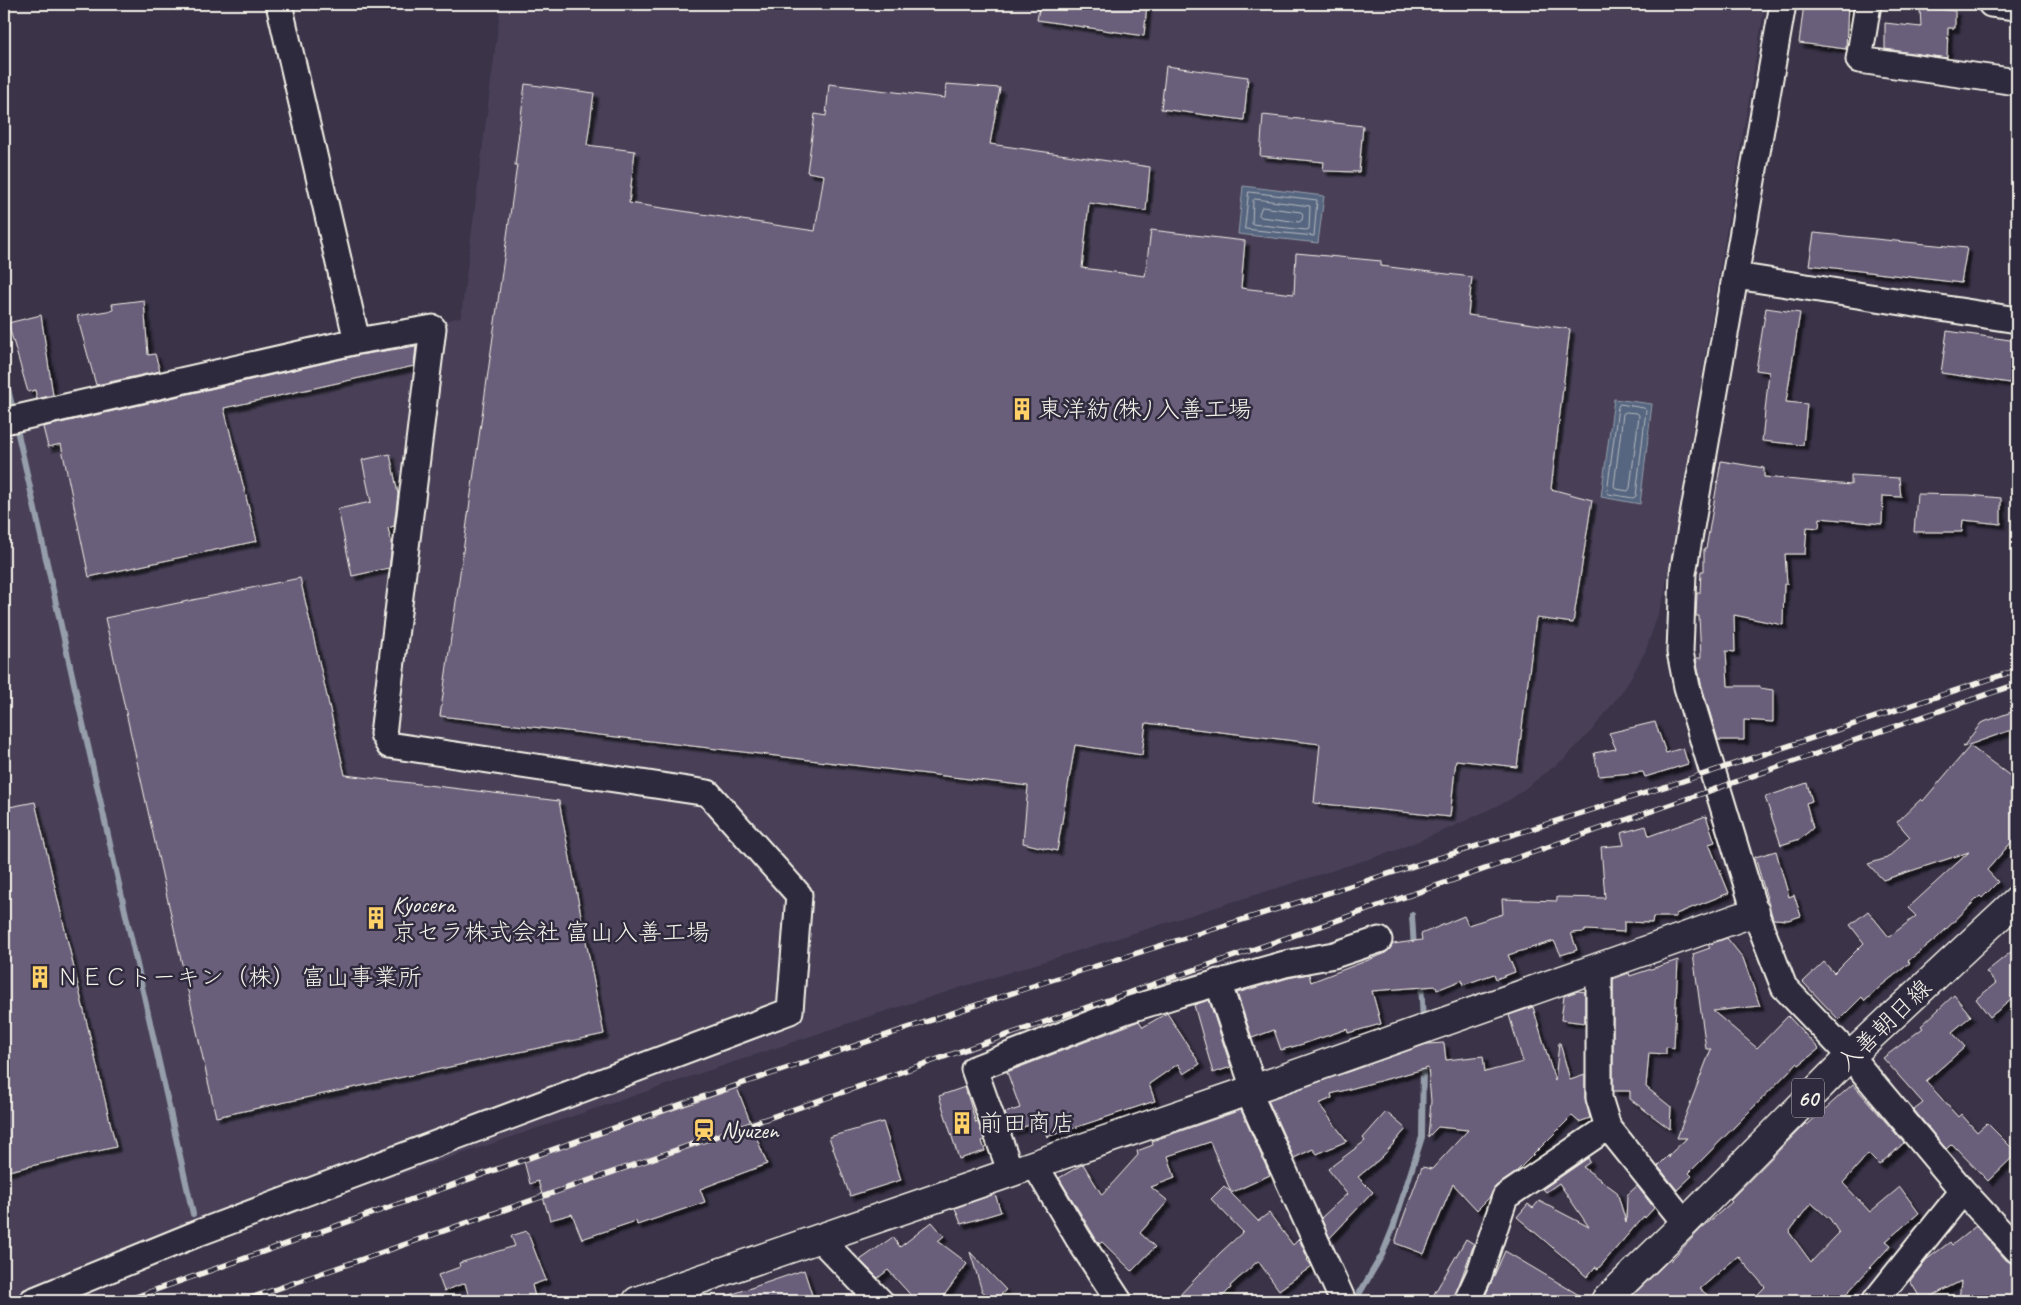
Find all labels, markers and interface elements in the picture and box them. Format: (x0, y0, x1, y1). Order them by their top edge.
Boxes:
place label: 東洋紡(株) 入善工場 (1038, 394, 1252, 424)
building icon: 東洋紡(株) 入善工場 (1009, 396, 1035, 422)
place label: Kyocera 京セラ株式会社 富山入善工場 (392, 889, 710, 947)
building icon: Kyocera 京セラ株式会社 富山入善工場 (363, 905, 389, 931)
place label: ＮＥＣトーキン（株） 富山事業所 (56, 962, 422, 992)
building icon: ＮＥＣトーキン（株） 富山事業所 (27, 964, 53, 990)
street label: 入善朝日線 (1830, 973, 1938, 1077)
road number: 60 (1792, 1078, 1824, 1118)
place label: 前田商店 (979, 1108, 1075, 1138)
building icon: 前田商店 (949, 1110, 975, 1136)
place label: Nyuzen (721, 1115, 780, 1145)
station icon: Nyuzen (691, 1117, 717, 1143)

